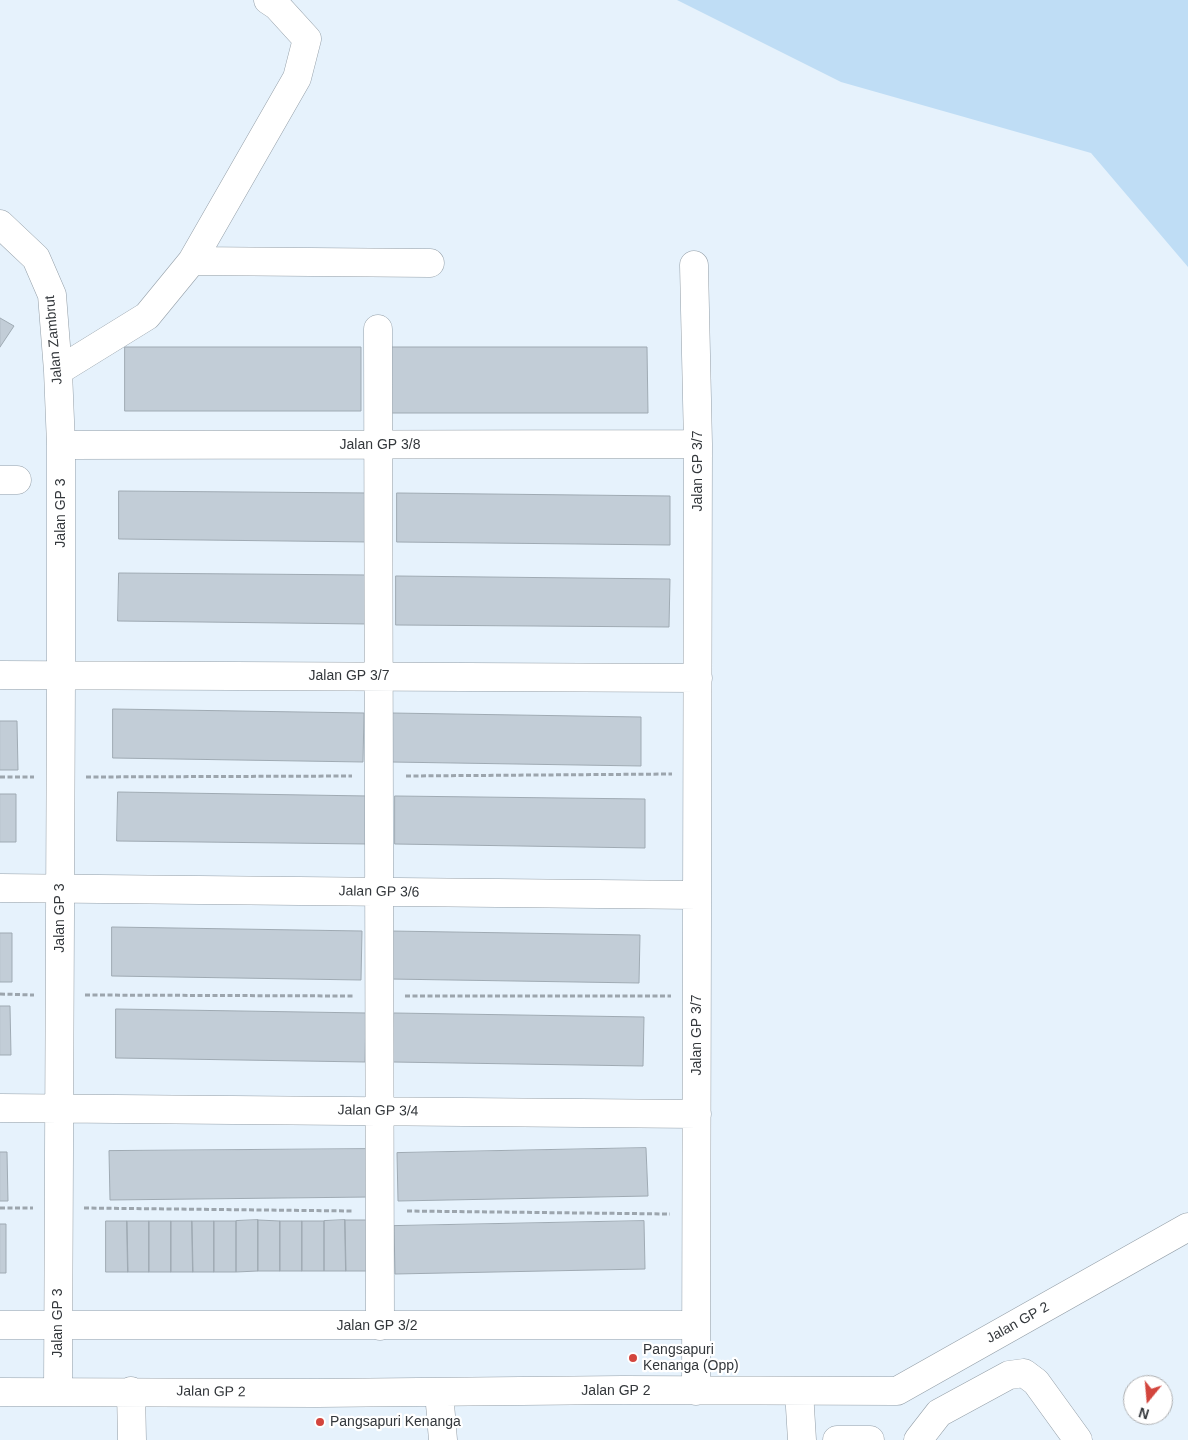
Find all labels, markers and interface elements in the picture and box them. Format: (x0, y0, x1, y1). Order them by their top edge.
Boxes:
street label: Jalan Zambrut (42, 295, 66, 385)
street label: Jalan GP 3/7 (690, 431, 706, 511)
street label: Jalan GP 3/8 (340, 437, 420, 453)
street label: Jalan GP 3 (53, 478, 69, 548)
street label: Jalan GP 3/7 (309, 668, 389, 684)
street label: Jalan GP 3 (52, 883, 68, 953)
street label: Jalan GP 3/6 (338, 883, 420, 901)
street label: Jalan GP 3/7 (689, 995, 705, 1075)
street label: Jalan GP 3/4 (337, 1102, 419, 1120)
street label: Jalan GP 3 (50, 1288, 66, 1358)
street label: Jalan GP 2 (984, 1299, 1052, 1347)
street label: Jalan GP 3/2 (337, 1318, 417, 1334)
place label: Pangsapuri Kenanga (Opp) (643, 1342, 739, 1374)
marker: Pangsapuri Kenanga (Opp) (627, 1352, 639, 1364)
north arrow (1123, 1375, 1173, 1425)
street label: Jalan GP 2 (176, 1383, 246, 1401)
street label: Jalan GP 2 (581, 1383, 651, 1399)
text: N (1137, 1404, 1151, 1423)
place label: Pangsapuri Kenanga (330, 1414, 461, 1430)
marker: Pangsapuri Kenanga (314, 1416, 326, 1428)

